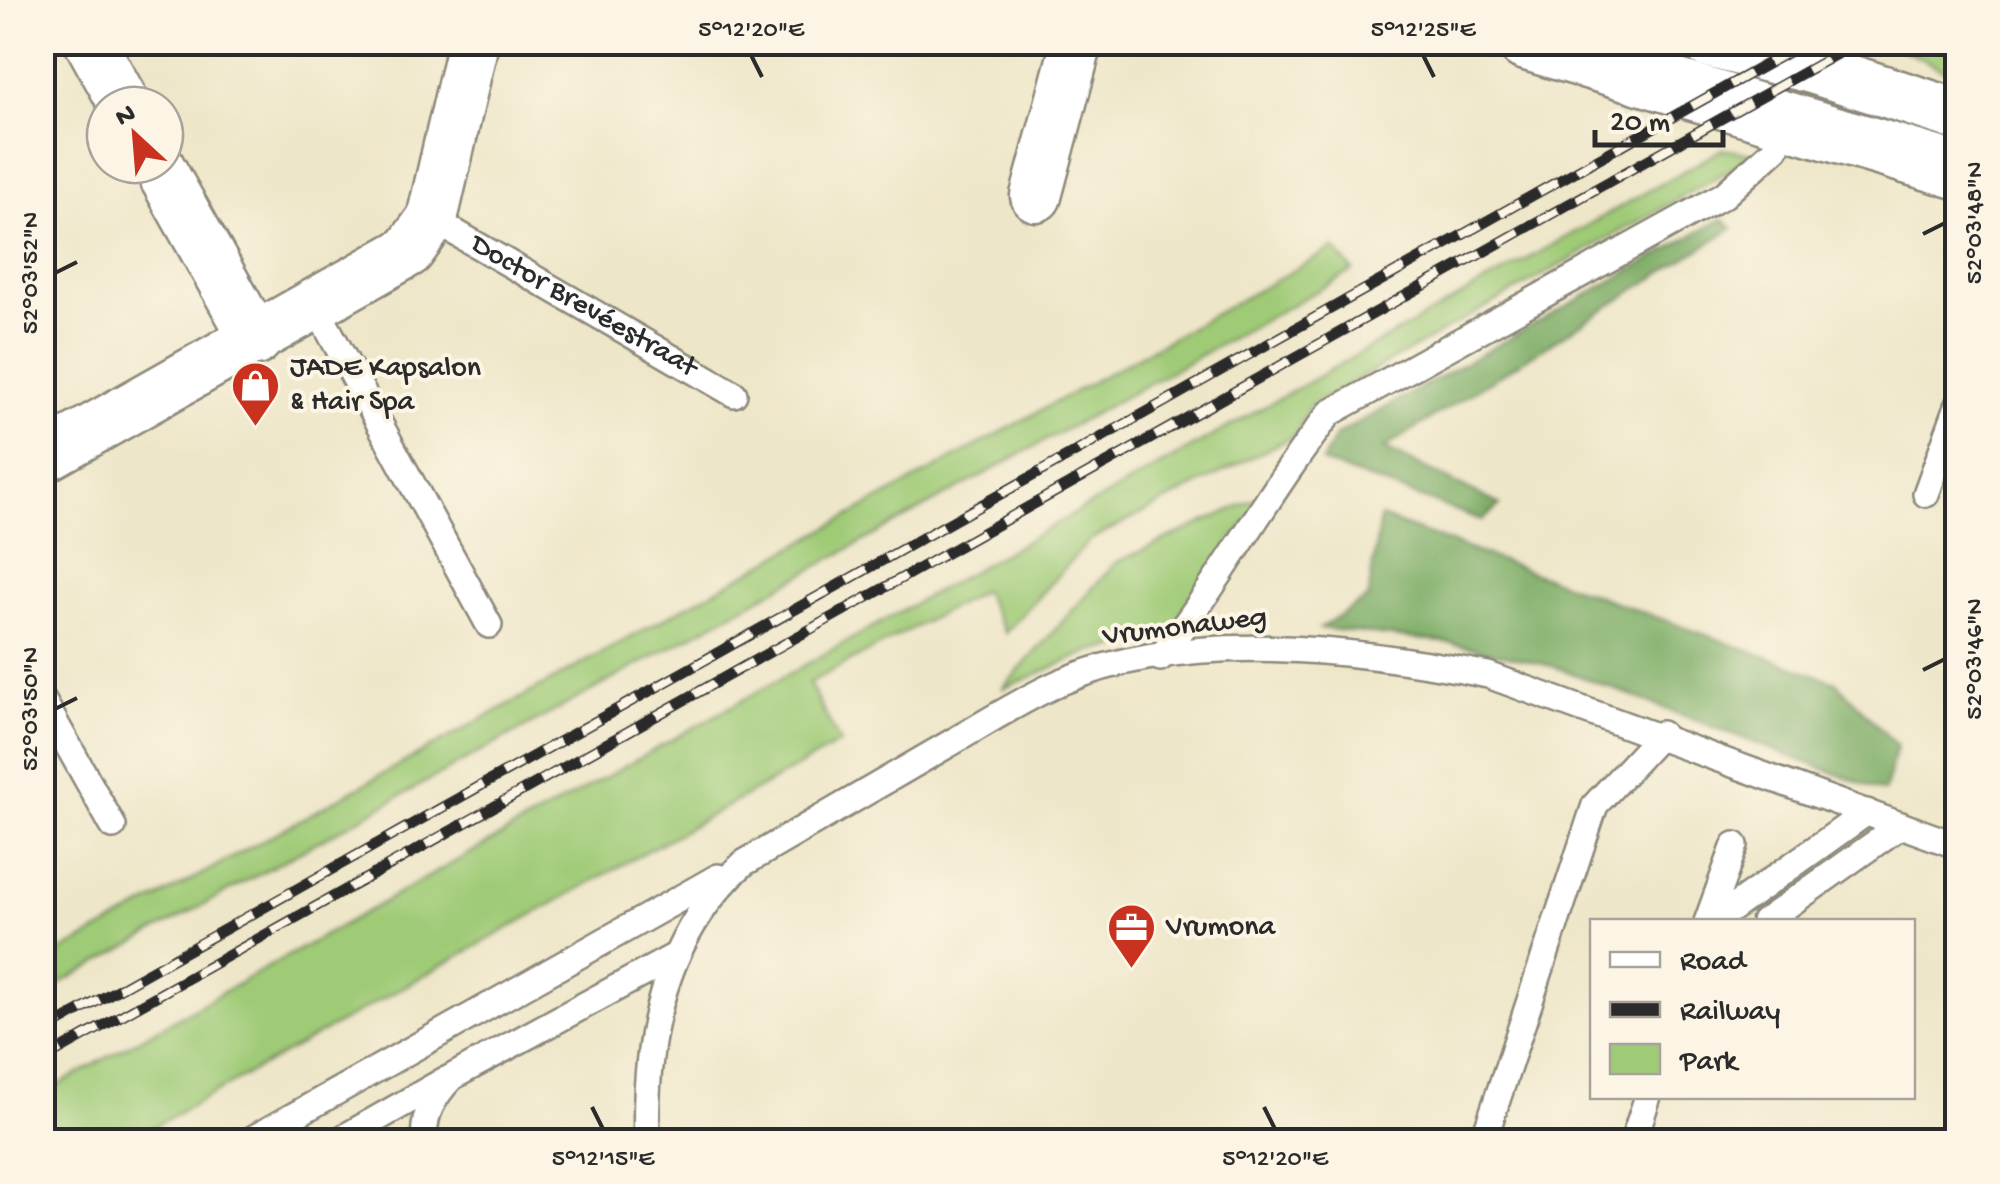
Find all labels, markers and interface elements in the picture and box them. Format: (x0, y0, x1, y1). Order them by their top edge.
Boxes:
text: 5°12'20"E (698, 17, 805, 46)
text: 5°12'25"E (1371, 17, 1477, 46)
north arrow (85, 85, 185, 185)
scale bar (1595, 85, 1722, 147)
text: N (111, 98, 141, 135)
text: 20 m (1610, 107, 1670, 142)
text: 52°03'48"N (1962, 162, 1991, 284)
text: 52°03'52"N (18, 212, 47, 334)
street label: Doctor Brevéestraat (462, 226, 705, 387)
place label: JADE Kapsalon & Hair Spa (290, 352, 481, 421)
shop icon: JADE Kapsalon & Hair Spa (229, 360, 281, 428)
text: 52°03'46"N (1962, 598, 1991, 720)
street label: Vrumonaweg (1100, 601, 1269, 656)
text: 52°03'50"N (18, 647, 47, 771)
office icon: Vrumona (1105, 902, 1157, 970)
place label: Vrumona (1165, 911, 1277, 946)
legend (1590, 919, 1915, 1099)
text: Road (1680, 946, 1748, 981)
text: Railway (1680, 996, 1780, 1031)
text: Park (1679, 1046, 1740, 1081)
text: 5°12'15"E (552, 1146, 656, 1175)
text: 5°12'20"E (1222, 1146, 1329, 1175)

